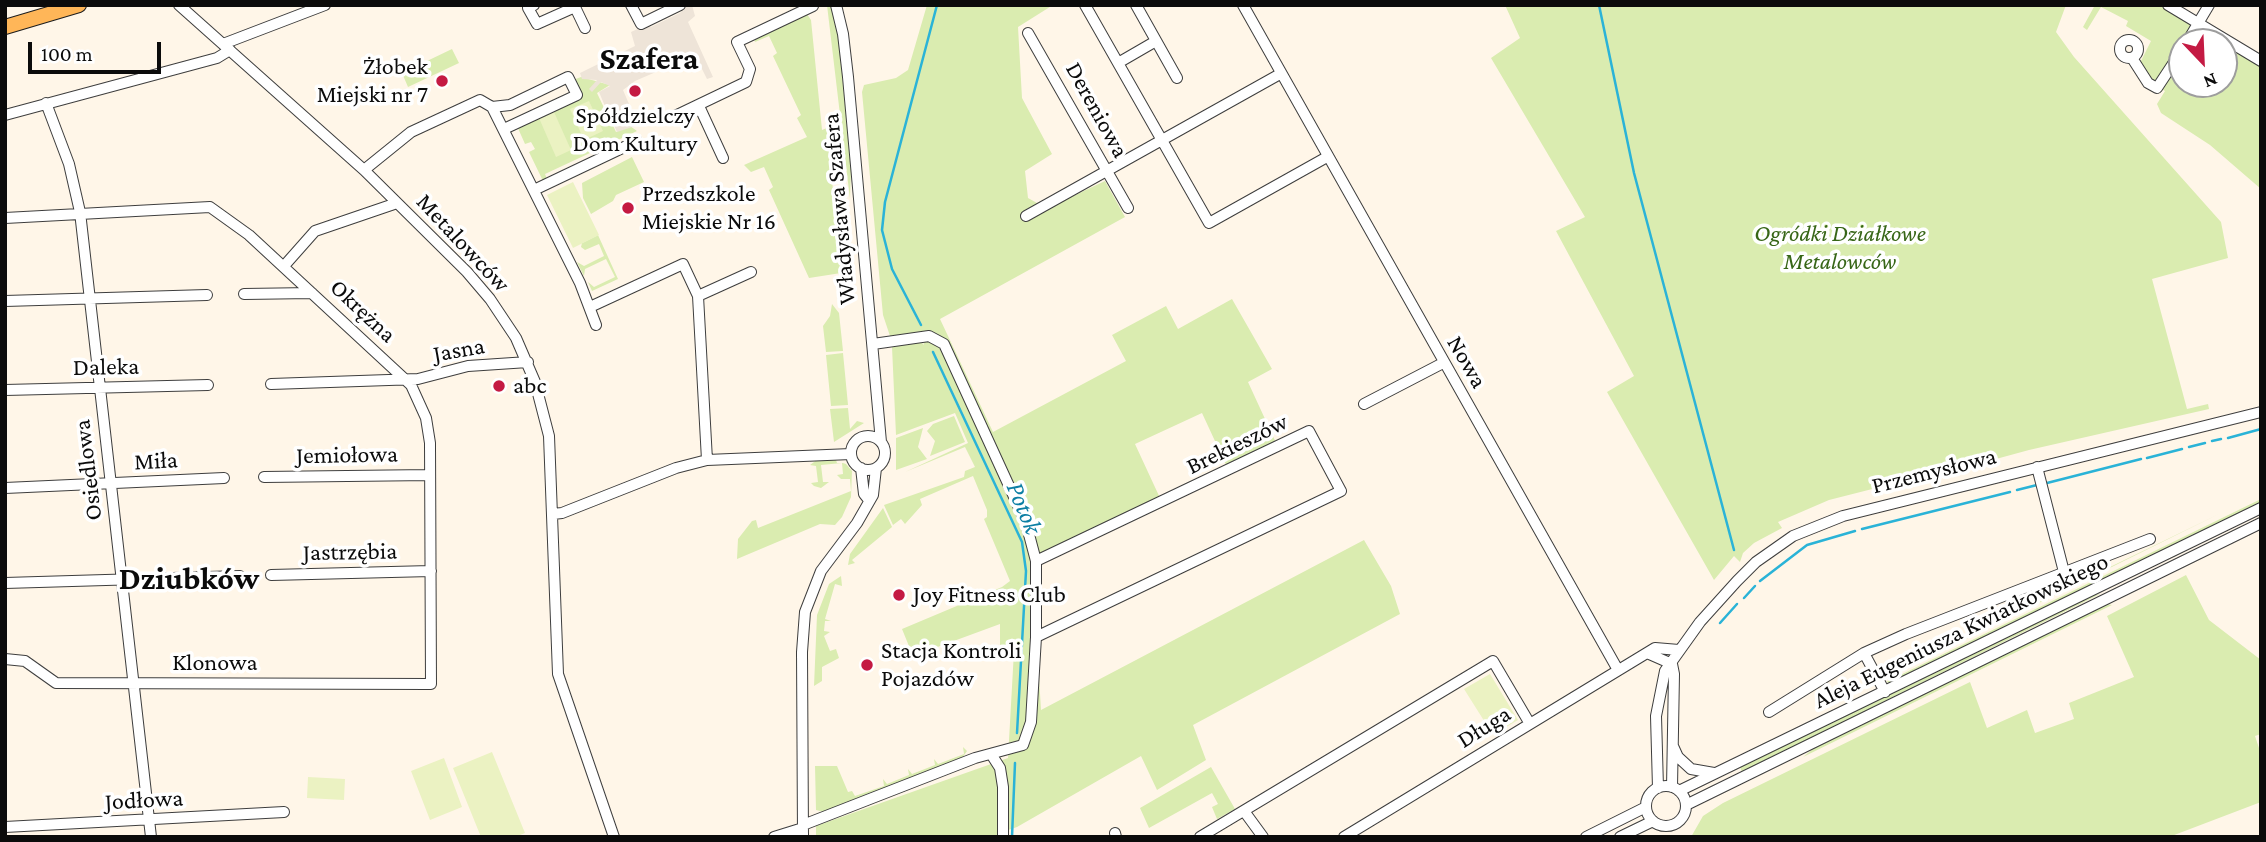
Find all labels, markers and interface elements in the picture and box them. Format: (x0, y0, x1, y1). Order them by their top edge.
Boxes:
scale bar (32, 28, 164, 72)
north arrow (2168, 28, 2238, 98)
district label: Szafera (599, 40, 699, 78)
text: 100 m (41, 42, 93, 66)
place label: Żłobek Miejski nr 7 (317, 53, 428, 109)
street label: Dereniowa (1059, 57, 1135, 163)
text: N (2201, 69, 2221, 93)
marker: Żłobek Miejski nr 7 (434, 73, 450, 89)
marker: Spółdzielczy Dom Kultury (627, 83, 643, 99)
place label: Spółdzielczy Dom Kultury (573, 102, 697, 158)
street label: Władysława Szafera (816, 112, 862, 306)
place label: Przedszkole Miejskie Nr 16 (642, 180, 776, 236)
street label: Metalowców (410, 188, 516, 298)
marker: Przedszkole Miejskie Nr 16 (620, 200, 636, 216)
park label: Ogródki Działkowe Metalowców (1754, 220, 1926, 276)
street label: Okrężna (324, 273, 402, 349)
street label: Jasna (431, 331, 487, 369)
street label: Nowa (1441, 331, 1493, 393)
street label: Daleka (73, 352, 139, 382)
place label: abc (513, 372, 546, 400)
marker: abc (491, 378, 507, 394)
street label: Brekieszów (1182, 407, 1292, 481)
street label: Osiedlowa (68, 418, 108, 522)
street label: Jemiołowa (296, 440, 398, 470)
street label: Przemysłowa (1869, 442, 1999, 500)
street label: Miła (133, 445, 179, 477)
water label: Potok (999, 477, 1049, 539)
street label: Jastrzębia (303, 537, 397, 567)
street label: Aleja Eugeniusza Kwiatkowskiego (1809, 547, 2113, 715)
district label: Dziubków (119, 560, 259, 598)
place label: Joy Fitness Club (913, 581, 1066, 609)
marker: Joy Fitness Club (891, 587, 907, 603)
place label: Stacja Kontroli Pojazdów (881, 637, 1021, 693)
street label: Klonowa (172, 649, 258, 677)
marker: Stacja Kontroli Pojazdów (859, 657, 875, 673)
street label: Długa (1452, 700, 1516, 754)
street label: Jodłowa (104, 784, 184, 816)

